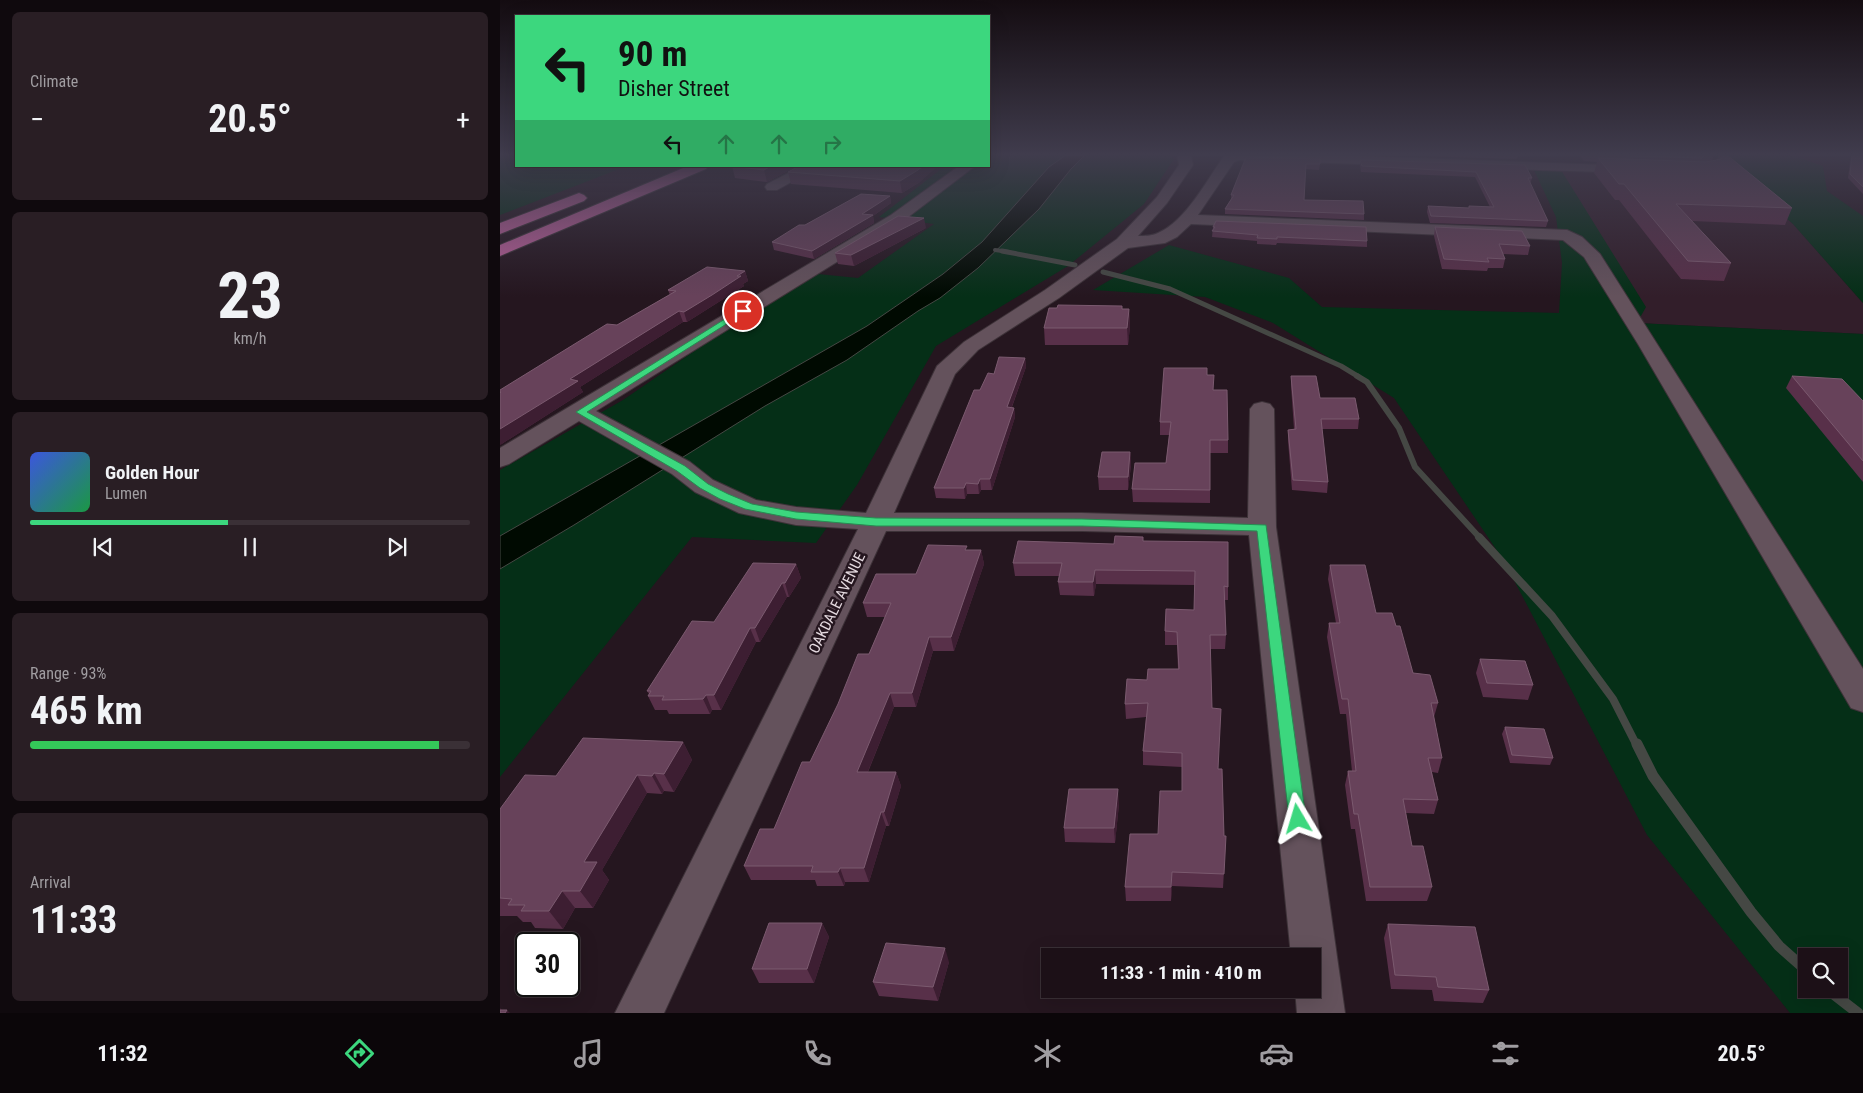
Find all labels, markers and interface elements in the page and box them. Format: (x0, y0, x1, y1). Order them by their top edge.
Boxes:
text: 90 m (618, 34, 687, 75)
icon: left (535, 35, 600, 100)
text: Climate (30, 72, 78, 91)
text: Disher Street (618, 76, 730, 101)
text: 20.5° (208, 97, 292, 141)
text: − (30, 103, 44, 136)
text: + (456, 103, 470, 136)
icon: left (659, 130, 687, 158)
icon: ahead (712, 130, 740, 158)
icon: ahead (765, 130, 793, 158)
icon: right (818, 130, 846, 158)
text: 23 (217, 258, 283, 334)
pin (722, 290, 764, 332)
icon: arrive (729, 297, 757, 325)
text: km/h (234, 329, 266, 348)
text: Golden Hour (105, 461, 199, 484)
text: Lumen (105, 484, 147, 503)
icon: previous (89, 533, 117, 561)
icon: pause (236, 533, 264, 561)
icon: next (383, 533, 411, 561)
street label: OAKDALE AVENUE (805, 550, 869, 656)
text: Range · 93% (30, 664, 106, 683)
text: 465 km (30, 689, 143, 733)
position arrow (1271, 792, 1323, 844)
text: Arrival (30, 873, 71, 892)
text: 11:33 (30, 898, 117, 942)
speed limit sign: 30 (515, 932, 580, 997)
map controls (1798, 948, 1848, 998)
button: search (1798, 948, 1848, 998)
text: 11:33 · 1 min · 410 m (1100, 961, 1262, 984)
icon: directions (342, 1036, 377, 1071)
icon: music (571, 1036, 606, 1071)
icon: phone (800, 1036, 835, 1071)
icon: climate (1030, 1036, 1065, 1071)
icon: car (1259, 1036, 1294, 1071)
icon: filters (1488, 1036, 1523, 1071)
text: 11:32 (97, 1041, 148, 1066)
text: 20.5° (1717, 1041, 1766, 1066)

